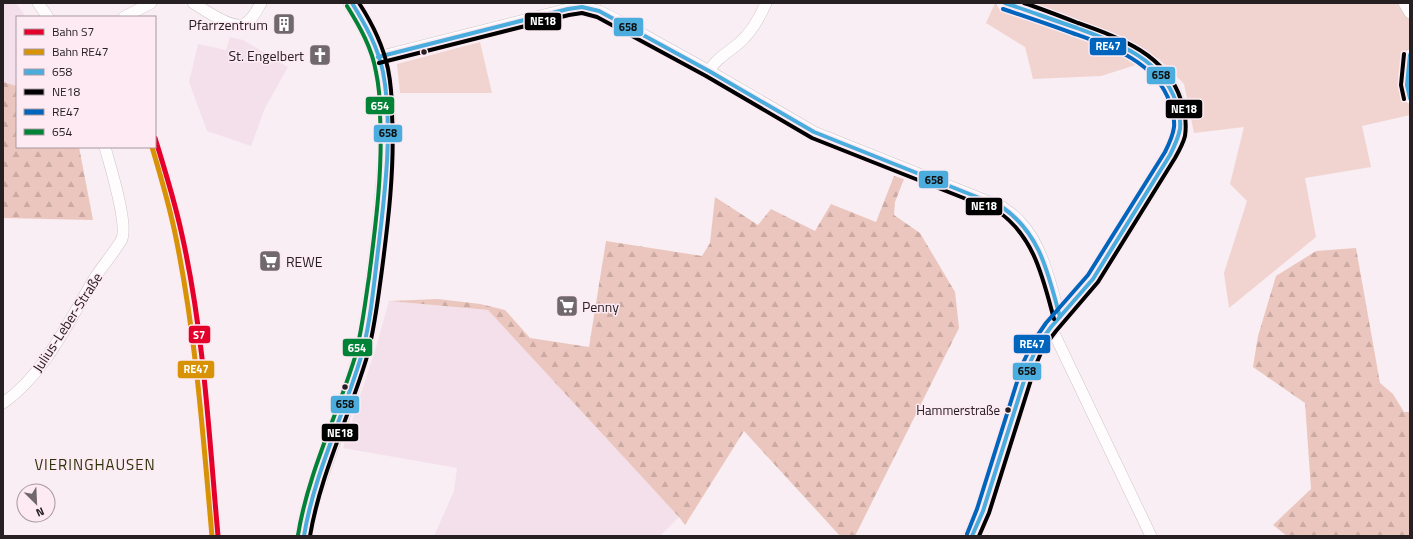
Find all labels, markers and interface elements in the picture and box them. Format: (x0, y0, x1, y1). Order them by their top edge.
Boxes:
building icon: Pfarrzentrum (271, 11, 297, 37)
line badge: NE18 (524, 12, 562, 31)
text: NE18 (530, 13, 556, 29)
place label: Pfarrzentrum (189, 14, 268, 35)
legend (16, 16, 156, 148)
line badge: 658 (613, 17, 644, 37)
text: 658 (619, 19, 637, 35)
text: Bahn S7 (52, 22, 94, 41)
line badge: RE47 (1089, 37, 1127, 56)
text: RE47 (1095, 38, 1121, 54)
text: Bahn RE47 (52, 42, 108, 61)
church icon: St. Engelbert (307, 42, 333, 68)
place label: St. Engelbert (229, 45, 304, 66)
unlabelled marker (419, 47, 429, 57)
text: 658 (52, 62, 72, 81)
line badge: 658 (1146, 66, 1176, 85)
text: 658 (1152, 67, 1170, 83)
text: NE18 (52, 82, 80, 101)
line badge: 654 (365, 96, 395, 115)
text: 654 (371, 98, 389, 114)
line badge: NE18 (1165, 99, 1203, 119)
text: NE18 (1171, 101, 1197, 117)
text: RE47 (52, 102, 79, 121)
text: 654 (52, 122, 72, 141)
line badge: 658 (373, 124, 403, 143)
text: 658 (379, 125, 397, 141)
line badge: 658 (918, 170, 949, 189)
text: 658 (925, 172, 943, 188)
line badge: NE18 (965, 197, 1003, 216)
text: NE18 (971, 198, 997, 214)
supermarket icon: REWE (257, 248, 283, 274)
place label: REWE (286, 251, 323, 272)
street label: Julius-Leber-Straße (27, 268, 107, 376)
supermarket icon: Penny (554, 293, 580, 319)
place label: Penny (582, 296, 619, 317)
line badge: S7 (188, 325, 211, 344)
text: S7 (193, 327, 205, 343)
line badge: RE47 (1013, 334, 1051, 354)
text: RE47 (1019, 336, 1045, 352)
line badge: 654 (342, 338, 373, 357)
text: 654 (348, 340, 366, 356)
line badge: RE47 (177, 360, 215, 379)
text: RE47 (183, 361, 209, 377)
line badge: 658 (1012, 362, 1042, 381)
text: 658 (1018, 363, 1036, 379)
unlabelled marker (340, 382, 350, 392)
line badge: 658 (330, 395, 360, 414)
text: 658 (336, 396, 354, 412)
place label: Hammerstraße (916, 400, 1000, 420)
marker: Hammerstraße (1003, 405, 1013, 415)
line badge: NE18 (321, 423, 359, 442)
text: NE18 (327, 425, 353, 441)
district label: VIERINGHAUSEN (34, 453, 156, 476)
north arrow (16, 483, 56, 523)
text: N (33, 503, 47, 521)

